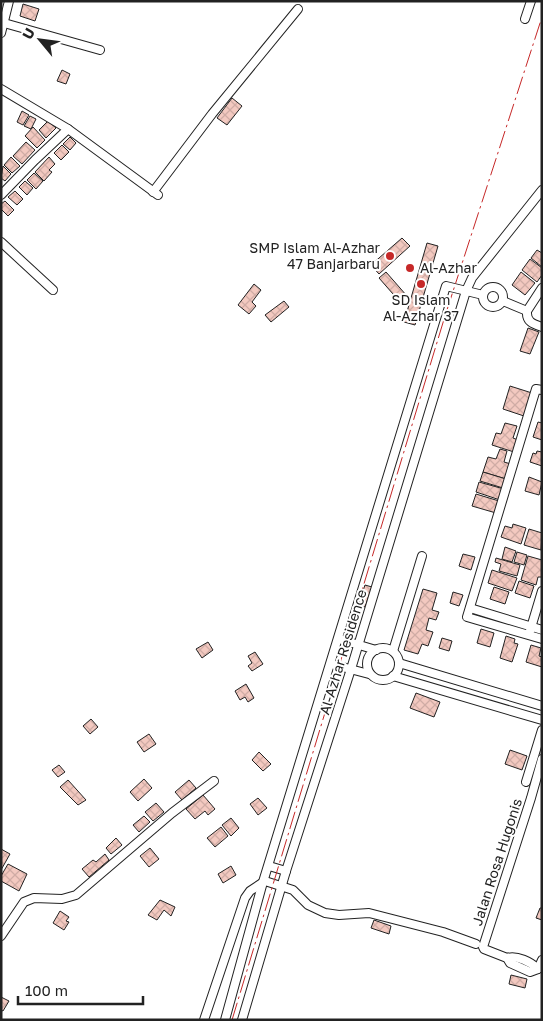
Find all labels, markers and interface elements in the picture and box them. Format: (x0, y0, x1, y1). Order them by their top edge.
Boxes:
north arrow (15, 15, 65, 65)
text: U (18, 25, 38, 42)
place label: SMP Islam Al-Azhar 47 Banjarbaru (249, 239, 381, 272)
marker: SMP Islam Al-Azhar 47 Banjarbaru (384, 250, 396, 262)
place label: Al-Azhar (420, 259, 478, 276)
marker: Al-Azhar (404, 262, 416, 274)
marker: SD Islam Al-Azhar 37 (415, 278, 427, 290)
place label: SD Islam Al-Azhar 37 (383, 291, 459, 324)
street label: Al-Azhar Residence (315, 587, 370, 717)
street label: Jalan Rosa Hugonis (468, 796, 525, 928)
scale bar (18, 974, 142, 1006)
text: 100 m (25, 981, 68, 999)

